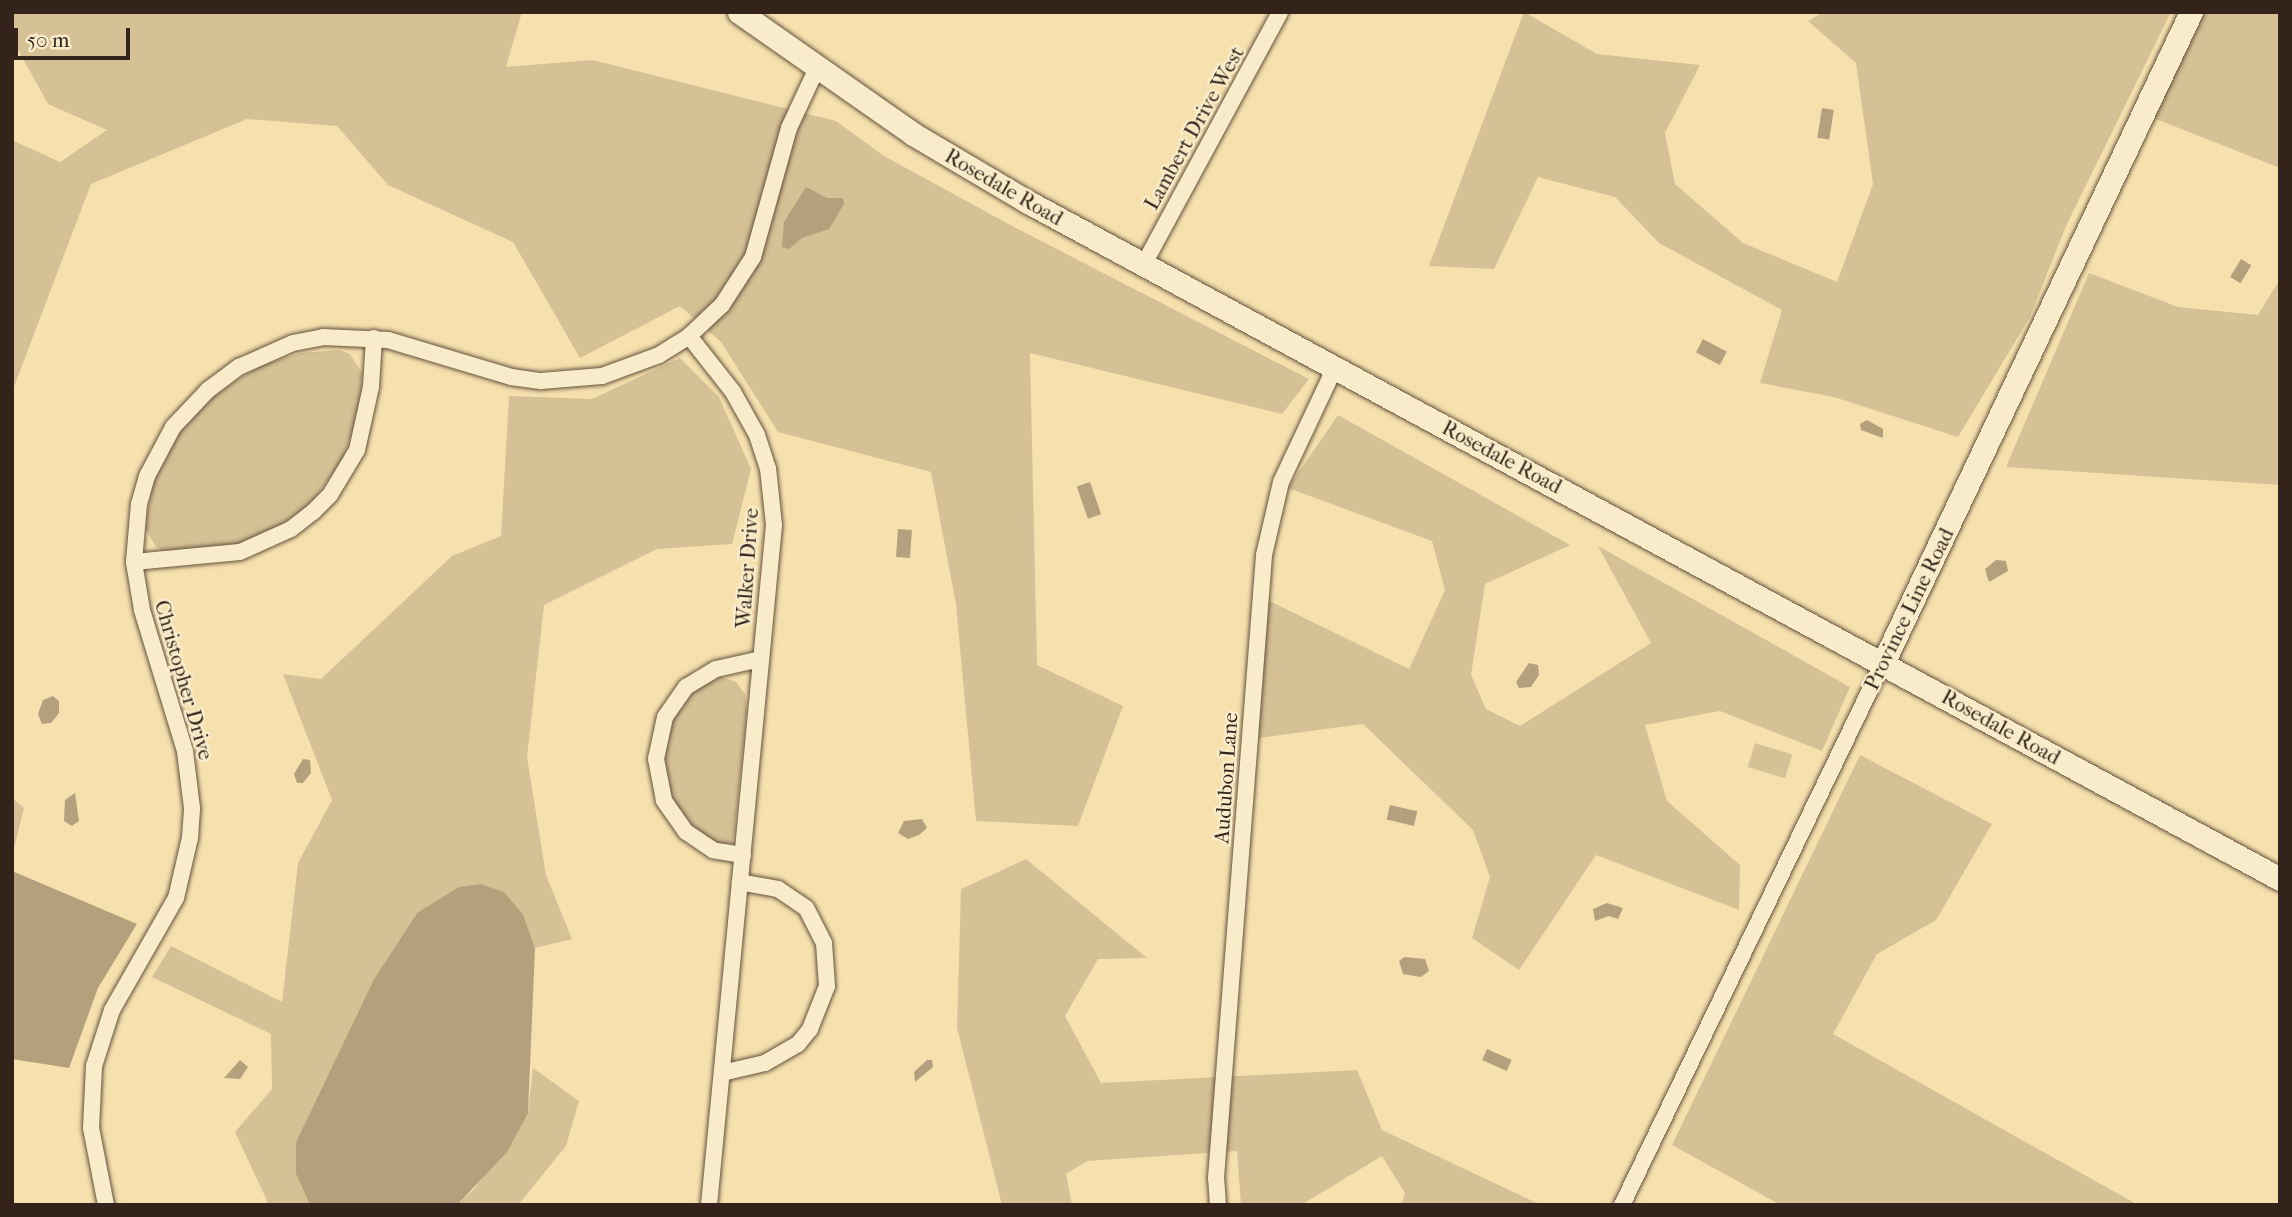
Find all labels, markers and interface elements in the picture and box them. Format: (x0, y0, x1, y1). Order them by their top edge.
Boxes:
scale bar (18, 14, 133, 58)
text: 50 m (27, 28, 70, 52)
street label: Lambert Drive West (1139, 42, 1249, 214)
street label: Rosedale Road (940, 143, 1068, 231)
street label: Rosedale Road (1438, 415, 1566, 499)
street label: Walker Drive (730, 507, 764, 629)
street label: Province Line Road (1859, 524, 1959, 694)
street label: Christopher Drive (149, 597, 219, 763)
street label: Rosedale Road (1937, 684, 2065, 770)
street label: Audubon Lane (1209, 712, 1243, 844)

